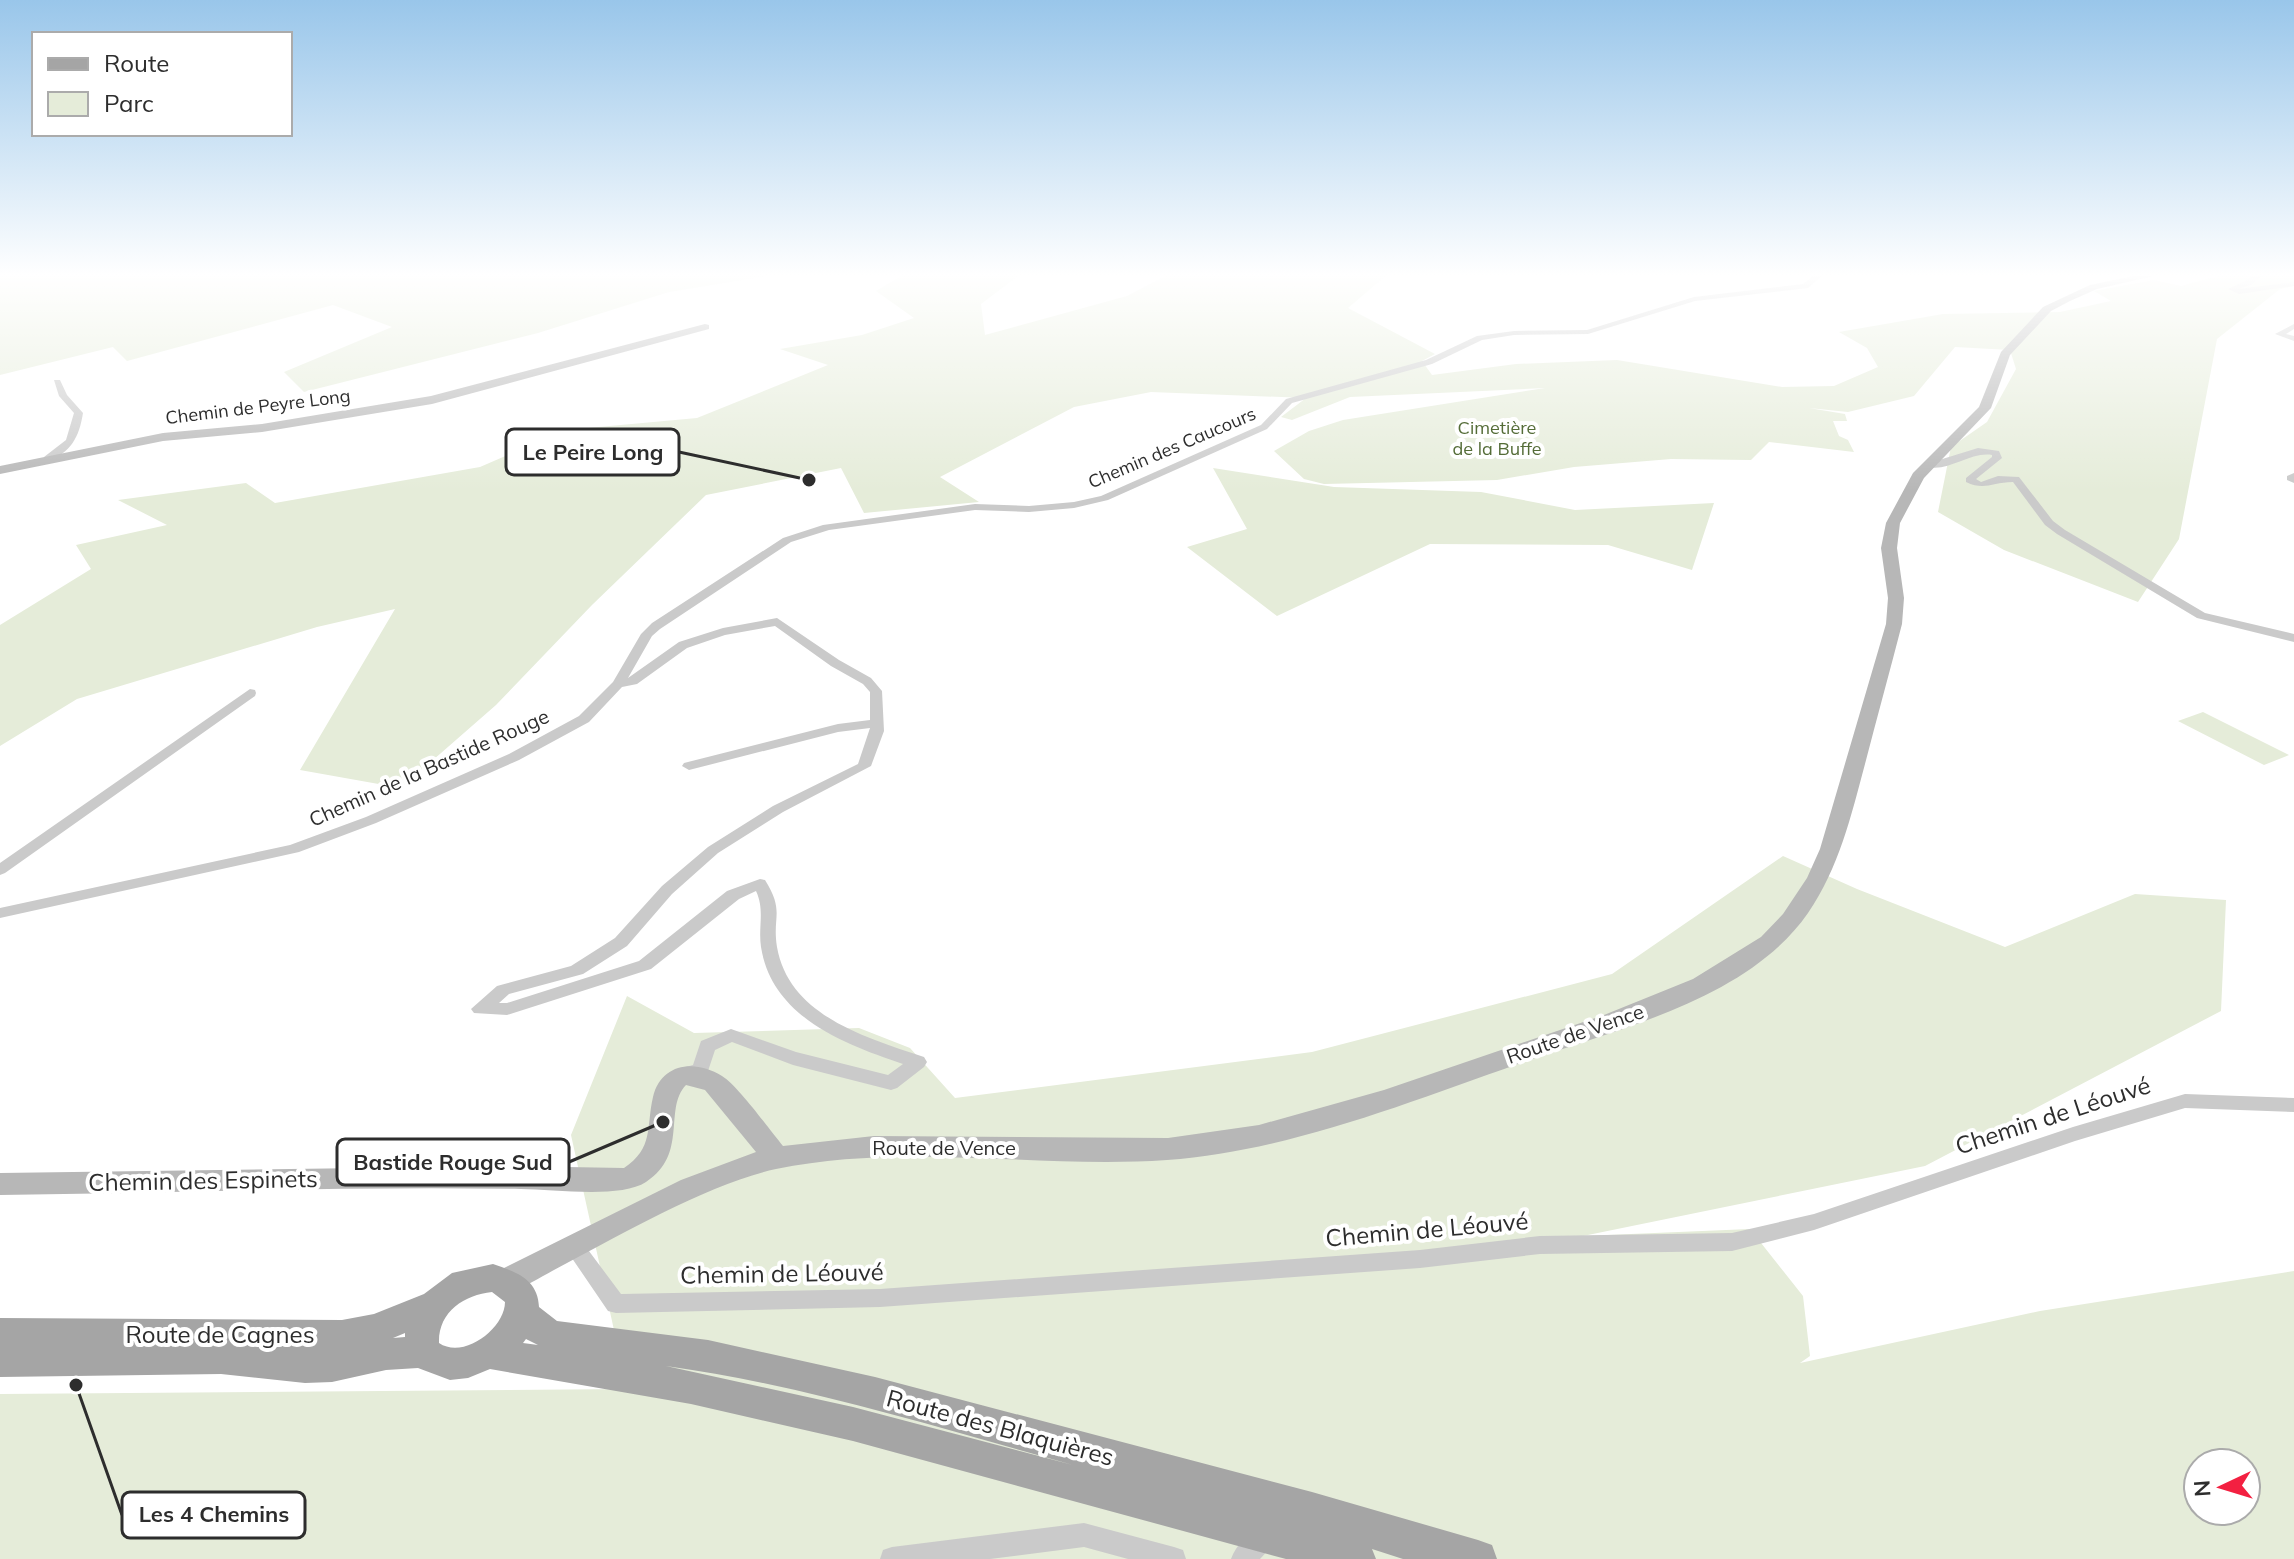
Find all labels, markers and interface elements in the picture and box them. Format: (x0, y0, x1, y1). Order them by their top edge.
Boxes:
legend (32, 32, 292, 136)
text: Route (104, 48, 169, 78)
text: Parc (104, 88, 154, 118)
street label: Chemin de Peyre Long (164, 384, 352, 429)
street label: Chemin des Caucours (1084, 402, 1259, 493)
park label: Cimetière de la Buffe (1452, 416, 1542, 460)
callout: Le Peire Long (506, 429, 679, 475)
text: Le Peire Long (523, 438, 663, 466)
street label: Chemin de la Bastide Rouge (305, 703, 553, 832)
street label: Route de Vence (1503, 998, 1647, 1069)
street label: Chemin de Léouvé (1951, 1069, 2154, 1161)
street label: Route de Vence (872, 1135, 1016, 1160)
callout: Bastide Rouge Sud (337, 1139, 569, 1185)
text: Bastide Rouge Sud (353, 1148, 553, 1176)
street label: Chemin des Espinets (88, 1163, 318, 1197)
street label: Chemin de Léouvé (1324, 1205, 1530, 1253)
street label: Chemin de Léouvé (680, 1256, 884, 1290)
street label: Route de Cagnes (125, 1319, 315, 1349)
street label: Route des Blaquières (883, 1382, 1117, 1472)
north arrow (2182, 1447, 2262, 1527)
text: N (2188, 1479, 2217, 1498)
callout: Les 4 Chemins (122, 1492, 305, 1538)
text: Les 4 Chemins (139, 1500, 289, 1528)

